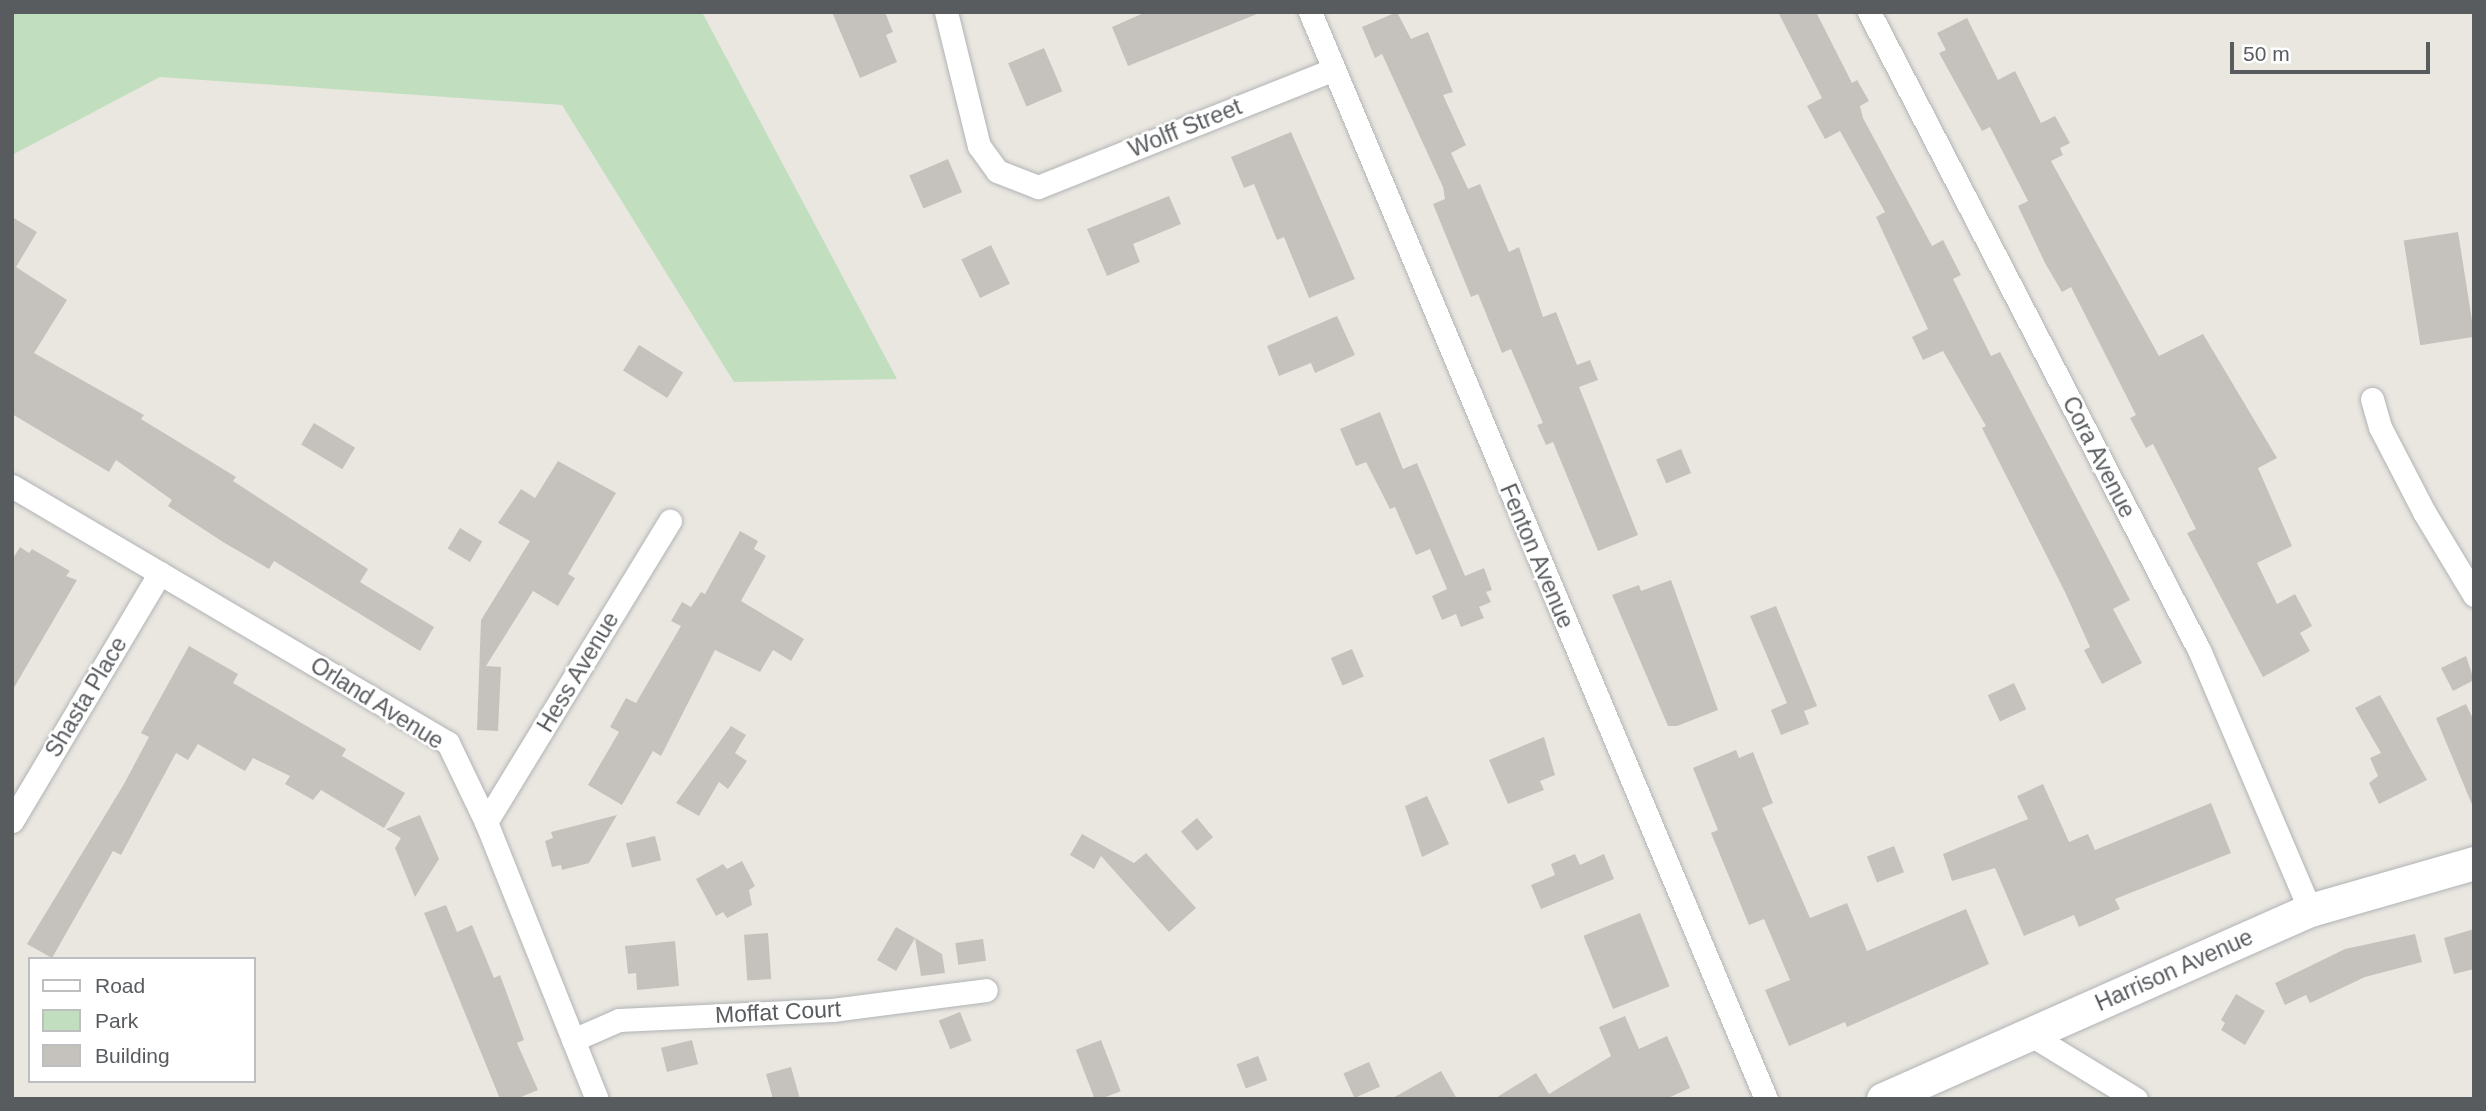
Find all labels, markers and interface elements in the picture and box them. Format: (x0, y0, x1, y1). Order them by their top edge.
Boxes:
scale bar (2234, 28, 2434, 72)
text: 50 m (2243, 42, 2290, 65)
street label: Wolff Street (1125, 93, 1245, 163)
street label: Cora Avenue (2056, 391, 2142, 523)
street label: Fenton Avenue (1494, 479, 1580, 633)
street label: Hess Avenue (531, 606, 625, 738)
street label: Shasta Place (39, 632, 133, 762)
street label: Orland Avenue (305, 651, 449, 755)
street label: Harrison Avenue (2090, 923, 2258, 1017)
legend (28, 957, 256, 1083)
text: Road (95, 974, 145, 997)
street label: Moffat Court (714, 995, 842, 1029)
text: Park (95, 1009, 138, 1032)
text: Building (95, 1044, 170, 1067)

